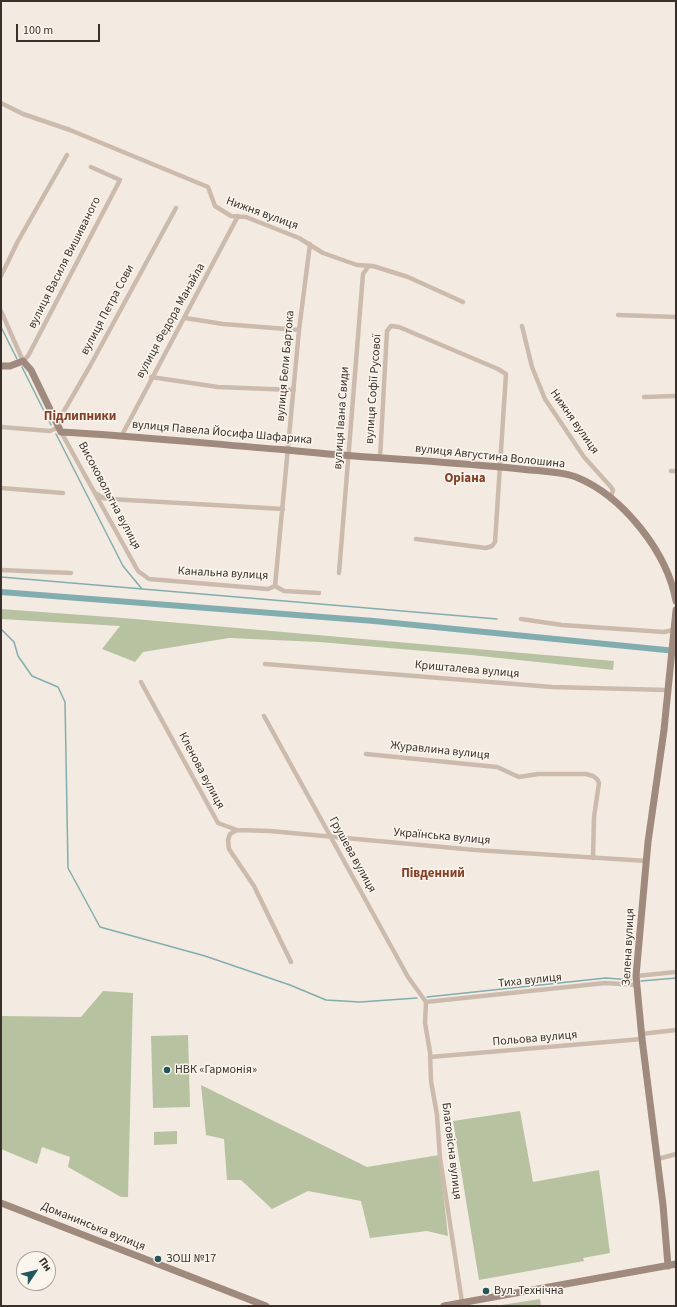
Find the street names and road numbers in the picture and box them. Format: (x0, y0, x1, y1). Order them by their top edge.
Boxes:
street label: Нижня вулиця (224, 194, 300, 234)
street label: вулиця Василя Вишиваного (25, 195, 105, 331)
street label: вулиця Федора Манайла (133, 261, 209, 381)
street label: вулиця Петра Сови (78, 262, 138, 358)
street label: вулиця Бели Бартока (274, 310, 298, 422)
street label: вулиця Софії Русової (363, 334, 385, 444)
street label: вулиця Івана Свиди (331, 366, 353, 470)
street label: Нижня вулиця (546, 387, 602, 457)
street label: вулиця Павела Йосифа Шафарика (131, 418, 313, 448)
street label: Високовольтна вулиця (74, 440, 144, 552)
street label: вулиця Августина Волошина (414, 442, 566, 472)
street label: Канальна вулиця (177, 564, 269, 584)
street label: Кришталева вулиця (414, 658, 520, 682)
street label: Кленова вулиця (175, 730, 227, 812)
street label: Журавлина вулиця (390, 739, 490, 763)
street label: Грушева вулиця (325, 815, 379, 895)
street label: Українська вулиця (393, 826, 491, 848)
street label: Зелена вулиця (620, 908, 638, 986)
street label: Тиха вулиця (497, 970, 563, 992)
street label: Польова вулиця (492, 1028, 578, 1050)
street label: Благовісна вулиця (438, 1102, 464, 1200)
street label: Доманинська вулиця (39, 1199, 147, 1255)

